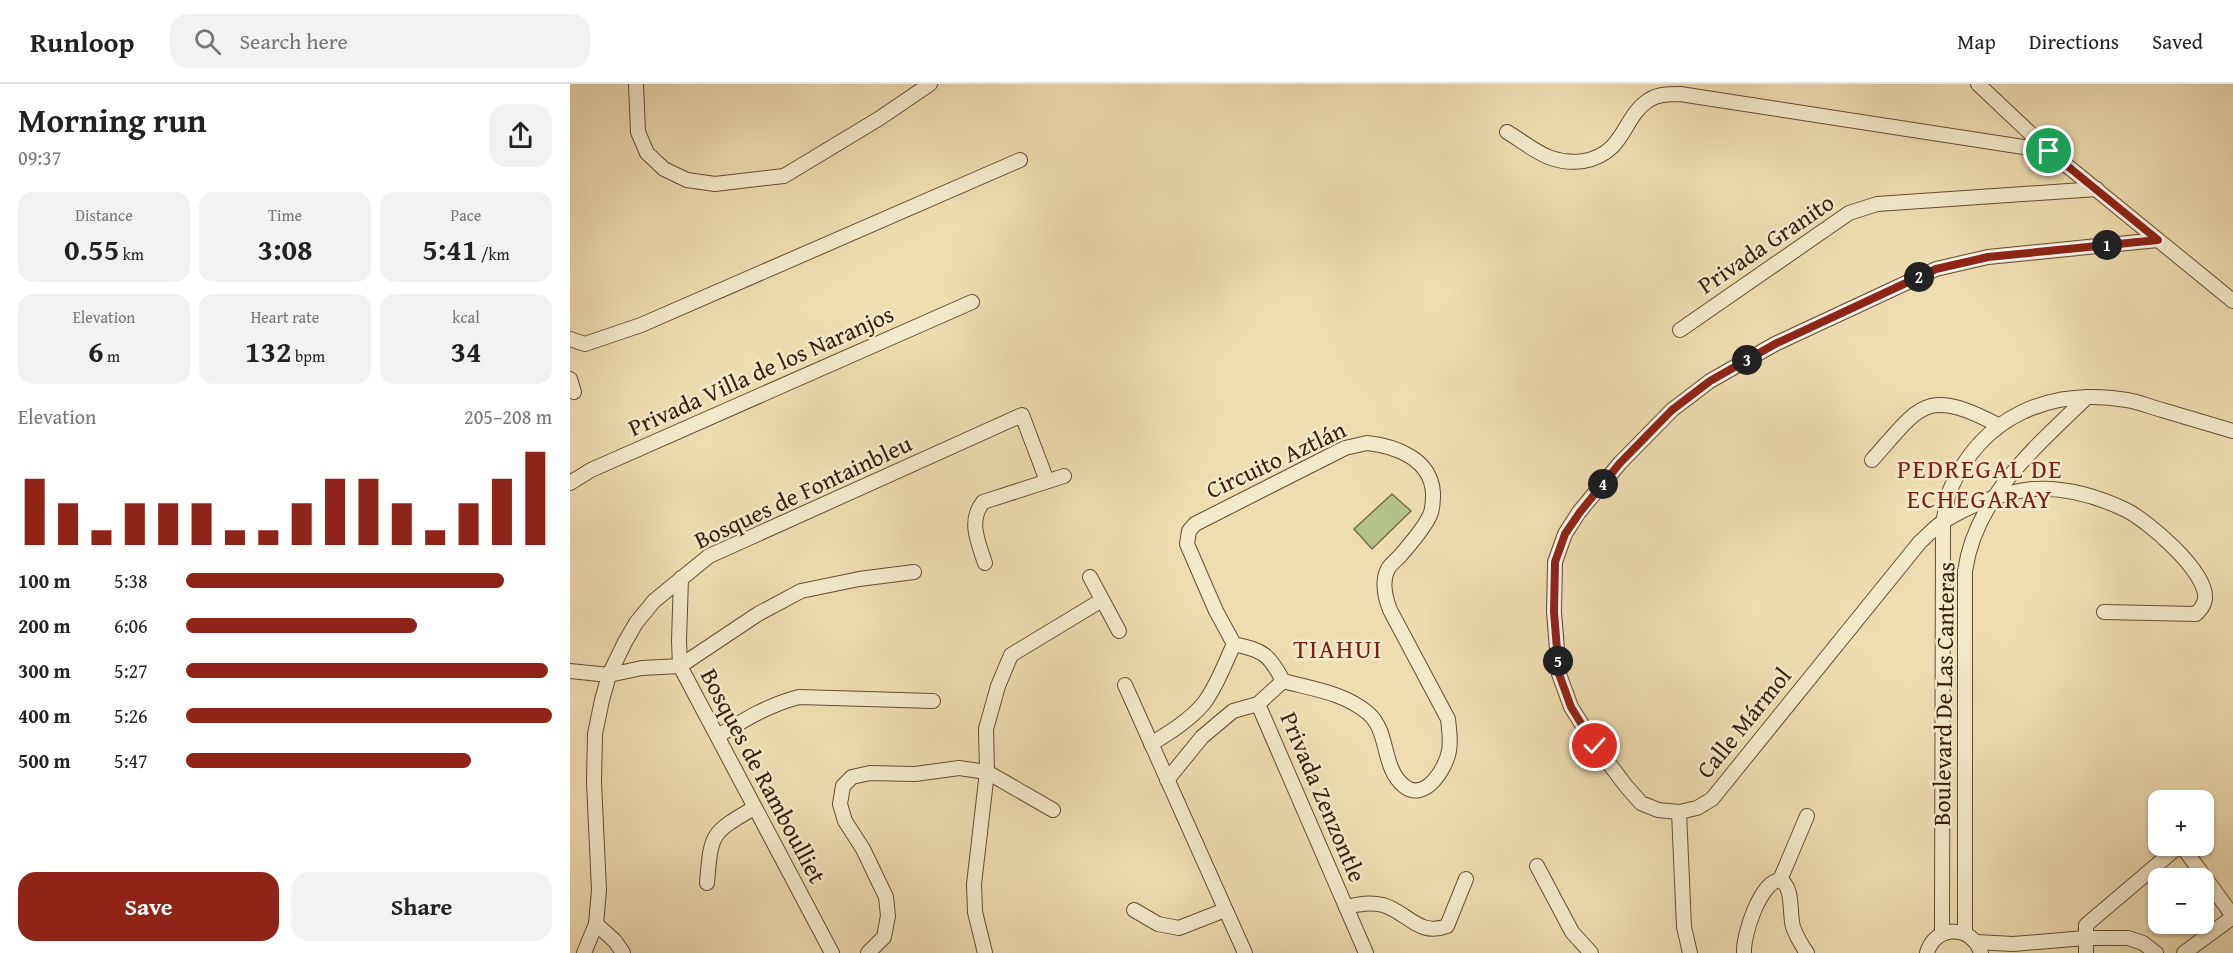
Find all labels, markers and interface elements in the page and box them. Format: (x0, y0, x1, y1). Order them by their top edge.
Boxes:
search box (170, 14, 590, 68)
text: Runloop (30, 21, 134, 62)
icon: search (191, 25, 224, 58)
text: Search here (239, 25, 348, 57)
text: Map (1957, 26, 1996, 57)
text: Directions (2029, 26, 2119, 57)
text: Saved (2152, 26, 2203, 57)
text: Morning run (18, 96, 207, 144)
button: share (489, 104, 552, 167)
pin (2023, 125, 2074, 176)
icon: arrive (2032, 134, 2065, 167)
text: 09:37 (18, 143, 61, 172)
street label: Privada Granito (1690, 185, 1841, 302)
text: Distance (75, 203, 133, 227)
text: Time (268, 203, 302, 227)
text: Pace (451, 203, 481, 227)
text: 0.55 (64, 227, 119, 271)
text: 3:08 (257, 227, 313, 271)
text: 5:41 (422, 227, 477, 271)
pin: 1 (2092, 230, 2122, 260)
text: 1 (2103, 233, 2111, 257)
text: km (119, 242, 144, 266)
text: /km (477, 242, 510, 266)
pin: 2 (1904, 262, 1934, 292)
text: 2 (1915, 265, 1923, 289)
street label: Privada Villa de los Naranjos (622, 296, 899, 445)
text: Elevation (73, 305, 135, 329)
text: Heart rate (251, 305, 319, 329)
text: kcal (452, 305, 480, 329)
text: 6 (88, 329, 103, 373)
text: 132 (245, 329, 292, 373)
text: 34 (450, 329, 482, 373)
text: m (103, 344, 120, 368)
text: bpm (292, 344, 325, 368)
pin: 3 (1732, 345, 1762, 375)
text: 3 (1743, 348, 1751, 372)
text: Elevation (18, 402, 96, 431)
text: 205–208 m (464, 402, 552, 431)
street label: Circuito Aztlán (1200, 412, 1352, 507)
street label: Bosques de Fontainbleu (688, 426, 917, 557)
district label: PEDREGAL DE ECHEGARAY (1897, 449, 2063, 518)
pin: 4 (1588, 469, 1618, 499)
text: 4 (1599, 472, 1607, 496)
street label: Boulevard De Las Canteras (1924, 561, 1963, 827)
text: 100 m (18, 566, 71, 595)
text: 5:38 (114, 566, 148, 595)
text: 200 m (18, 611, 71, 640)
text: 6:06 (114, 611, 148, 640)
district label: TIAHUI (1293, 629, 1383, 668)
pin: 5 (1543, 646, 1573, 676)
text: 5 (1554, 649, 1562, 673)
text: 300 m (18, 656, 71, 685)
text: 5:27 (114, 656, 148, 685)
street label: Calle Mármol (1688, 659, 1800, 786)
street label: Bosques de Ramboulliet (692, 662, 835, 890)
text: 400 m (18, 701, 71, 730)
text: 5:26 (114, 701, 148, 730)
street label: Privada Zenzontle (1272, 706, 1375, 887)
pin (1569, 720, 1620, 771)
icon: check (1578, 729, 1611, 762)
text: 500 m (18, 746, 71, 775)
text: 5:47 (114, 746, 148, 775)
map controls (2148, 790, 2214, 934)
button: + (2148, 790, 2214, 856)
button: − (2148, 868, 2214, 934)
button: Save (18, 872, 279, 941)
button: Share (291, 872, 552, 941)

